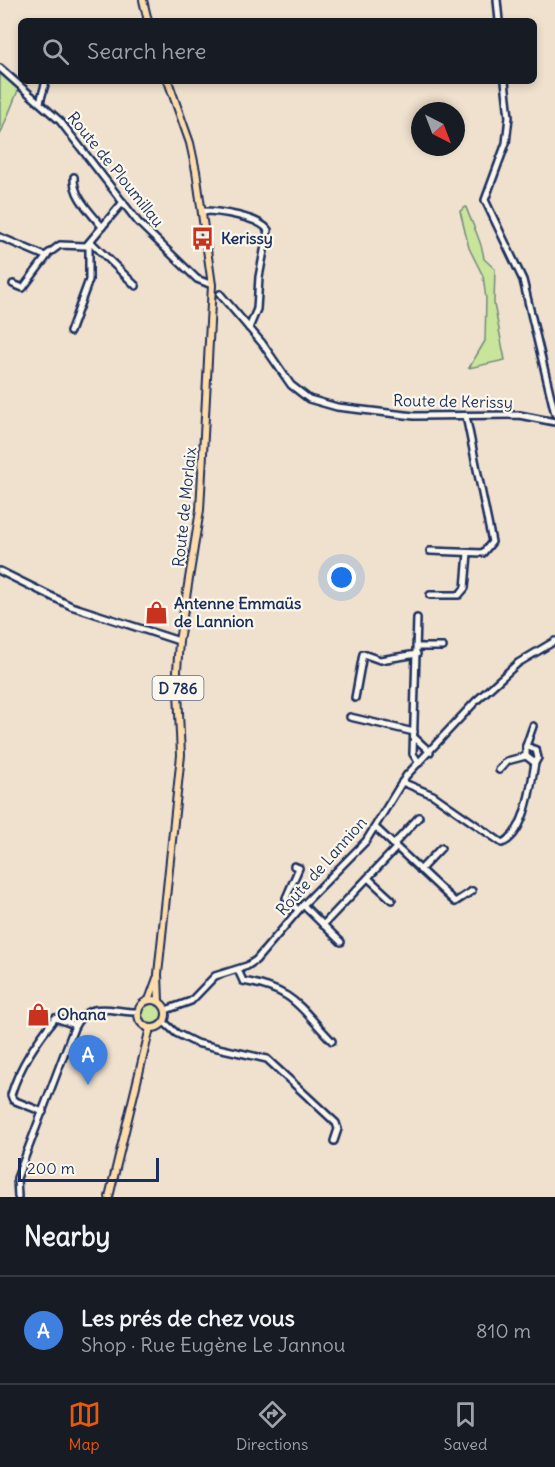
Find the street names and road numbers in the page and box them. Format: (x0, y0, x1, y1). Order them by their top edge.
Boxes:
street label: Route de Ploumillau (63, 107, 169, 231)
street label: Route de Kerissy (393, 390, 513, 412)
street label: Route de Morlaix (168, 446, 200, 568)
road number: D 786 (152, 676, 204, 700)
street label: Route de Lannion (271, 813, 371, 919)

